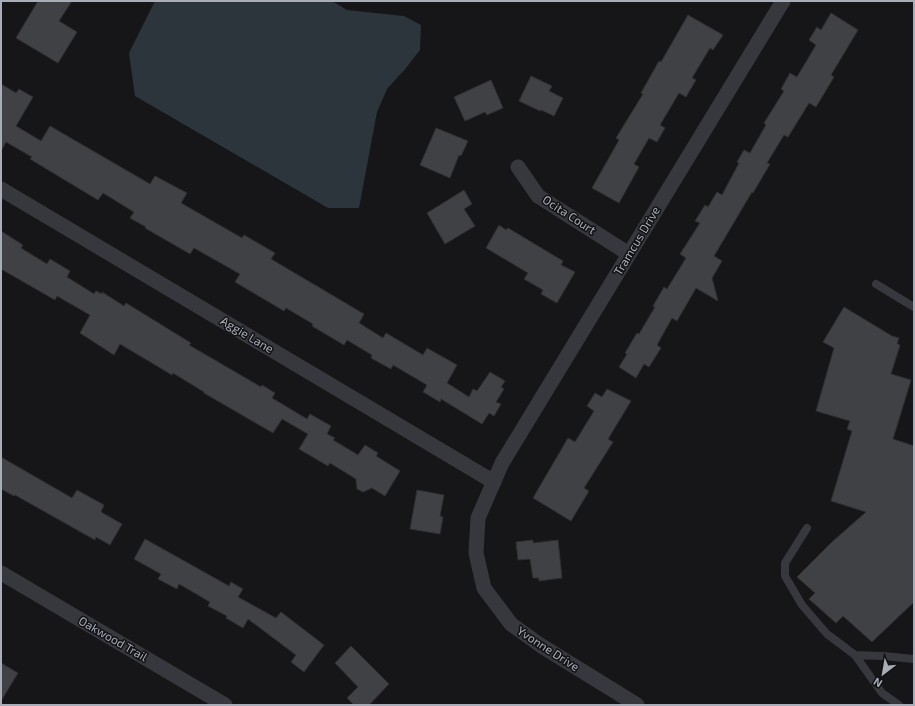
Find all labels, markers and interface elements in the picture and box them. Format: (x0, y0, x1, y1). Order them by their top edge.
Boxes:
street label: Ocita Court (540, 192, 599, 237)
street label: Tramcus Drive (610, 204, 662, 277)
street label: Aggie Lane (219, 313, 276, 355)
street label: Oakwood Trail (77, 613, 151, 664)
street label: Yvonne Drive (515, 623, 582, 673)
north arrow (863, 654, 903, 694)
text: N (871, 675, 884, 691)

